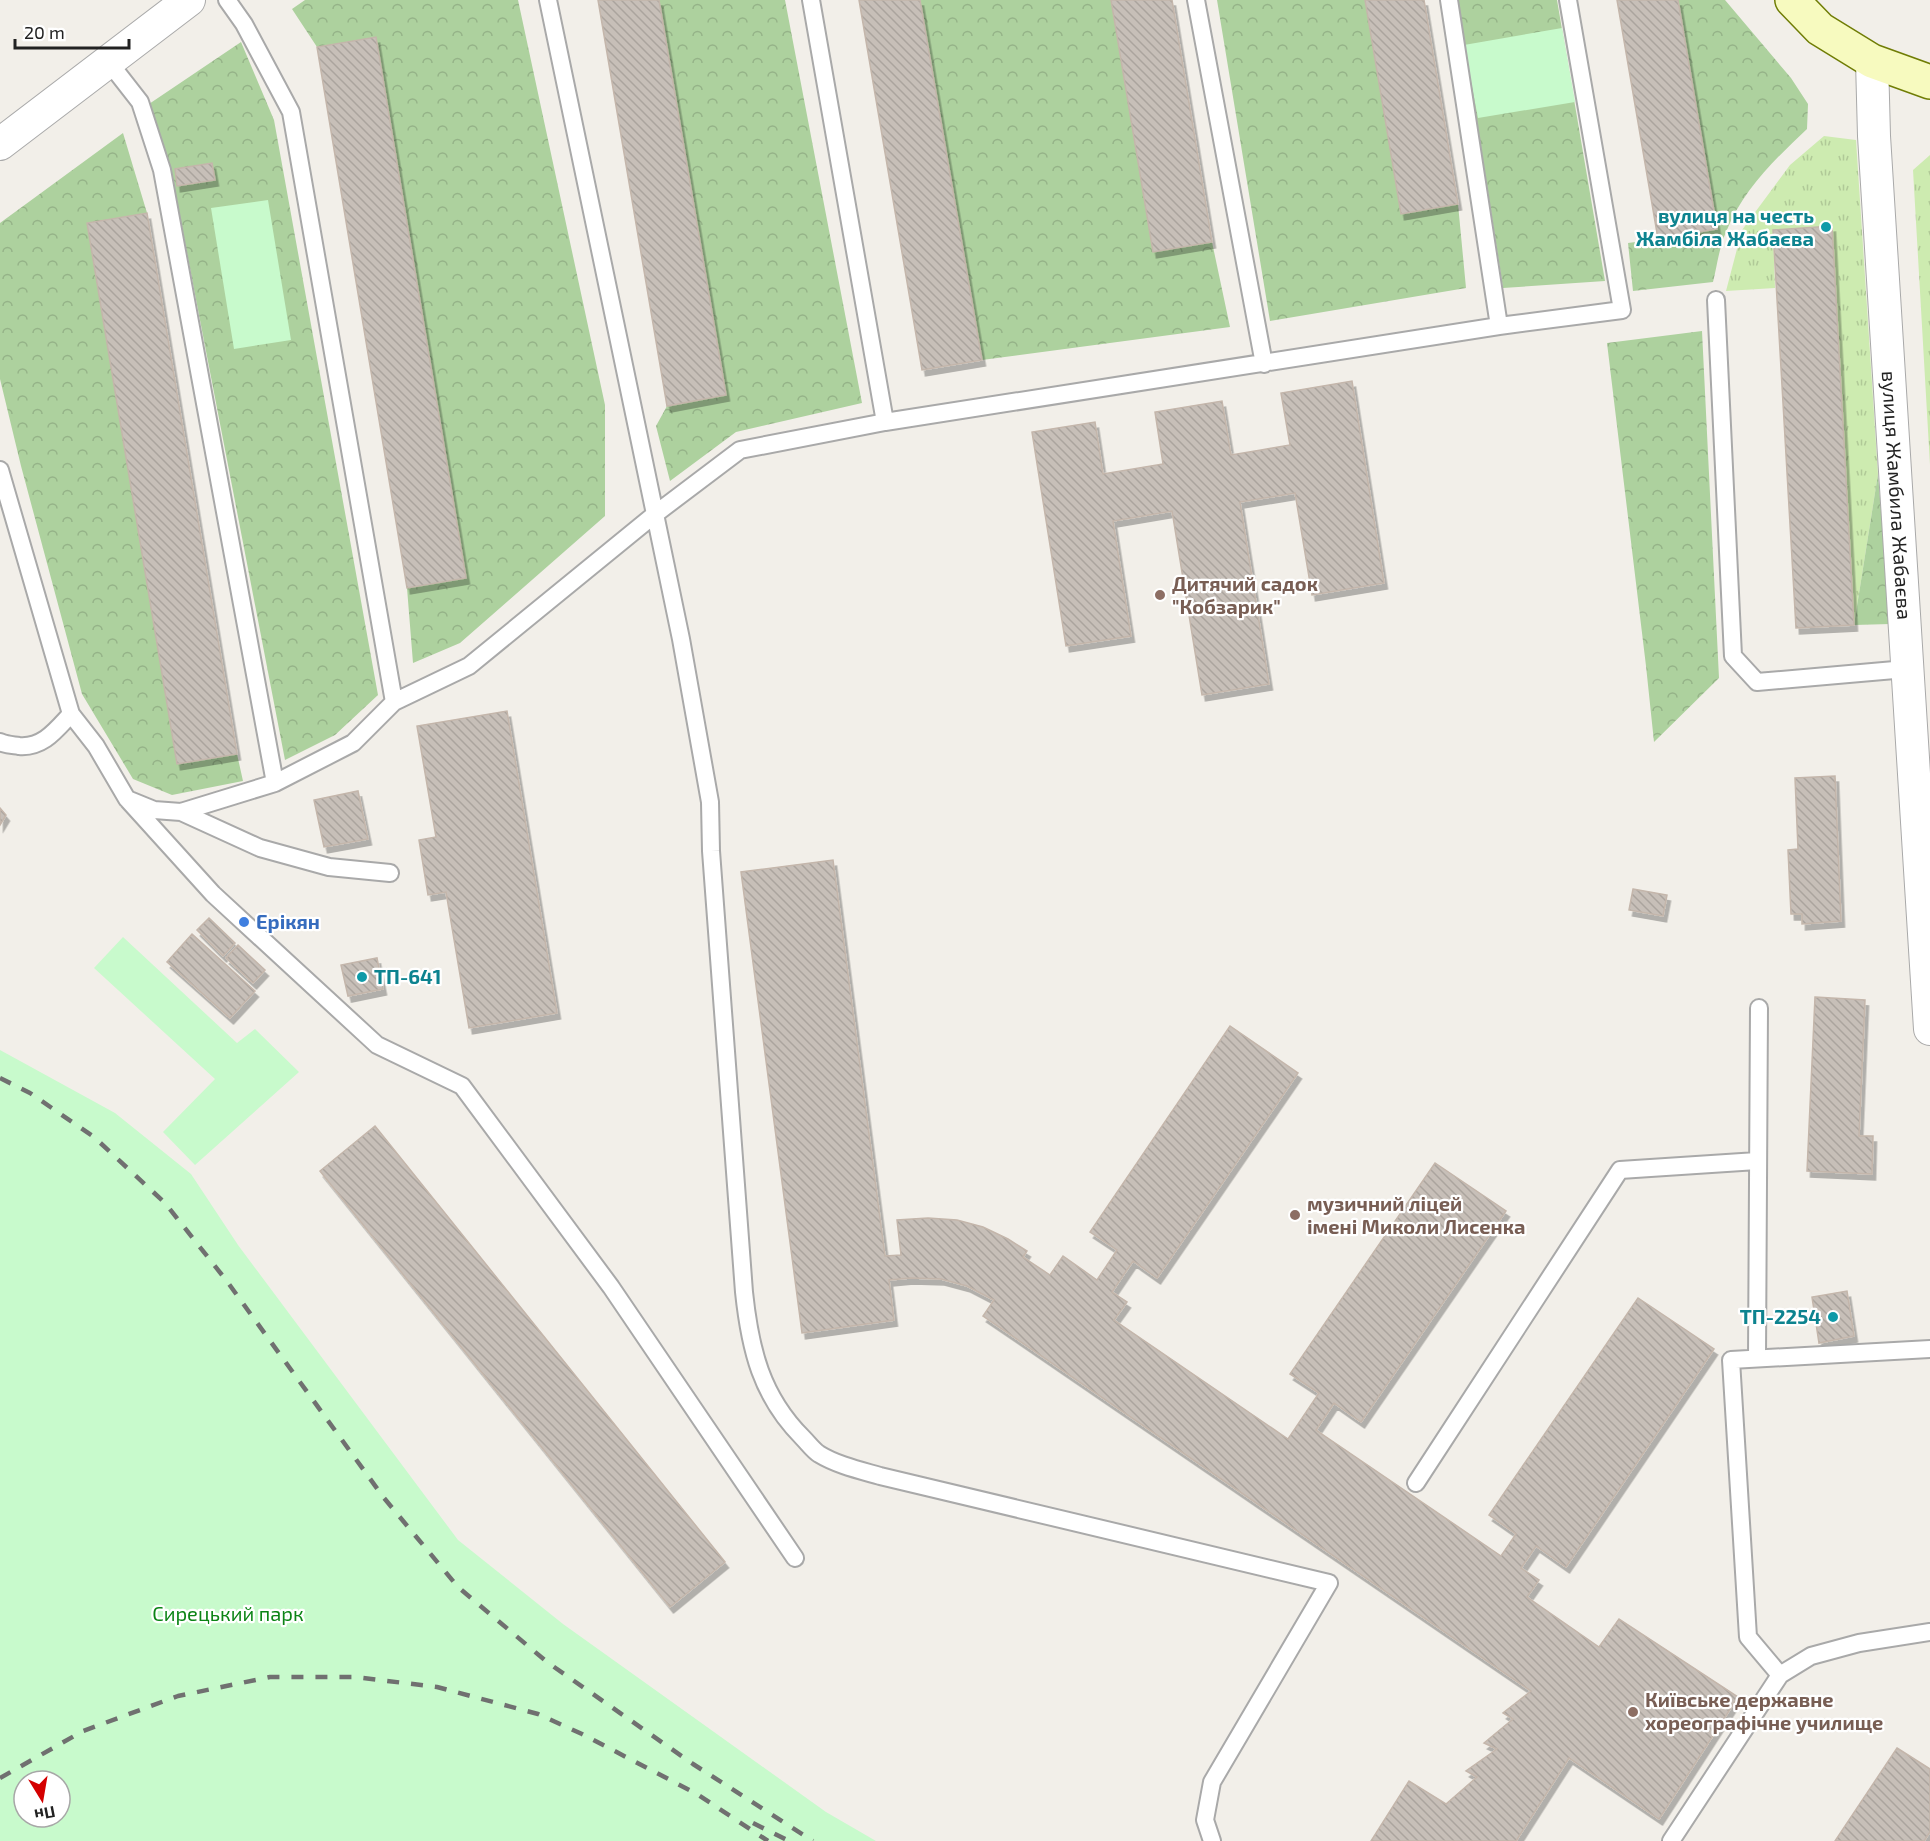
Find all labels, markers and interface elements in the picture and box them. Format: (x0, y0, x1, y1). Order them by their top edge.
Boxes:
scale bar (15, 12, 129, 50)
text: 20 m (24, 21, 65, 43)
place label: вулиця на честь Жамбіла Жабаєва (1636, 203, 1814, 250)
marker: вулиця на честь Жамбіла Жабаєва (1819, 220, 1833, 234)
street label: вулиця Жамбила Жабаєва (1877, 370, 1917, 620)
place label: Дитячий садок "Кобзарик" (1172, 571, 1318, 618)
marker: Дитячий садок "Кобзарик" (1153, 588, 1167, 602)
place label: Ерікян (256, 909, 320, 933)
marker: Ерікян (237, 915, 251, 929)
place label: ТП-641 (374, 964, 441, 988)
marker: ТП-641 (355, 970, 369, 984)
place label: музичний ліцей імені Миколи Лисенка (1307, 1191, 1525, 1238)
marker: музичний ліцей імені Миколи Лисенка (1288, 1208, 1302, 1222)
place label: ТП-2254 (1740, 1304, 1821, 1328)
marker: ТП-2254 (1826, 1310, 1840, 1324)
park label: Сирецький парк (152, 1601, 304, 1625)
place label: Київське державне хореографічне училище (1645, 1687, 1883, 1734)
marker: Київське державне хореографічне училище (1626, 1705, 1640, 1719)
north arrow (12, 1769, 72, 1829)
text: Пн (33, 1803, 57, 1826)

